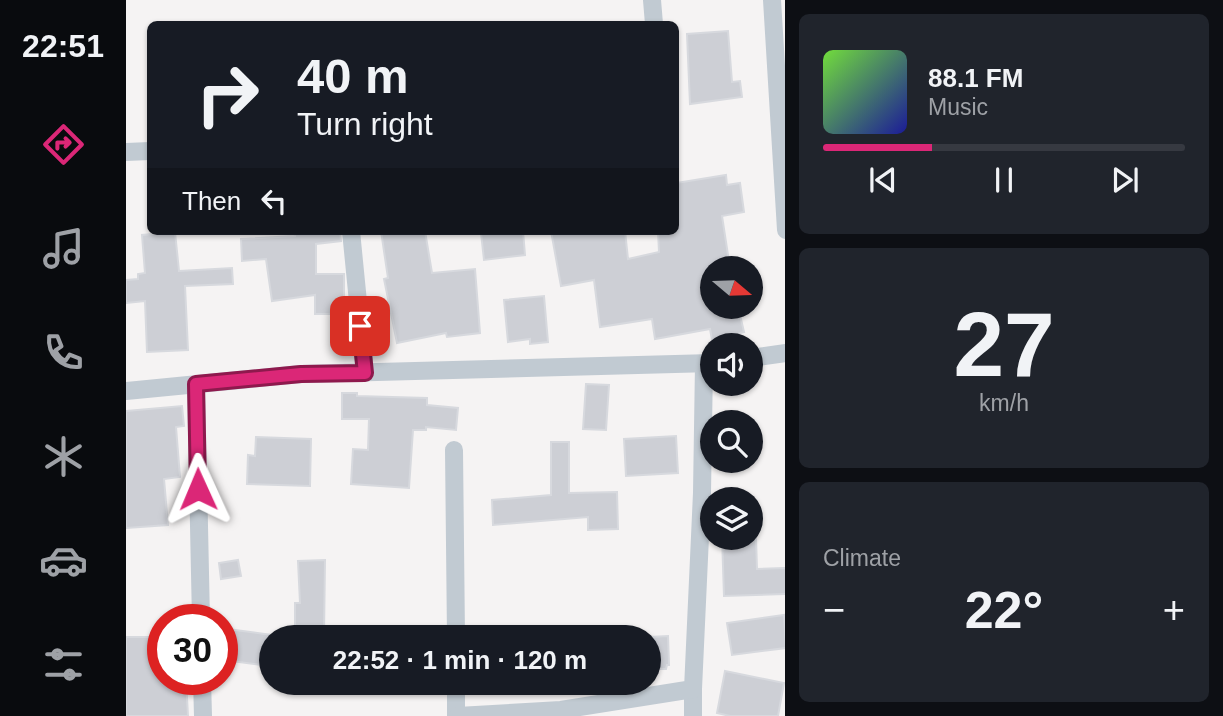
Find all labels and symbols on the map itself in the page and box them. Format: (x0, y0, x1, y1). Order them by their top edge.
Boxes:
north arrow (700, 256, 763, 318)
pin (330, 296, 390, 356)
position arrow (161, 452, 235, 526)
speed limit sign: 30 (147, 604, 238, 695)

